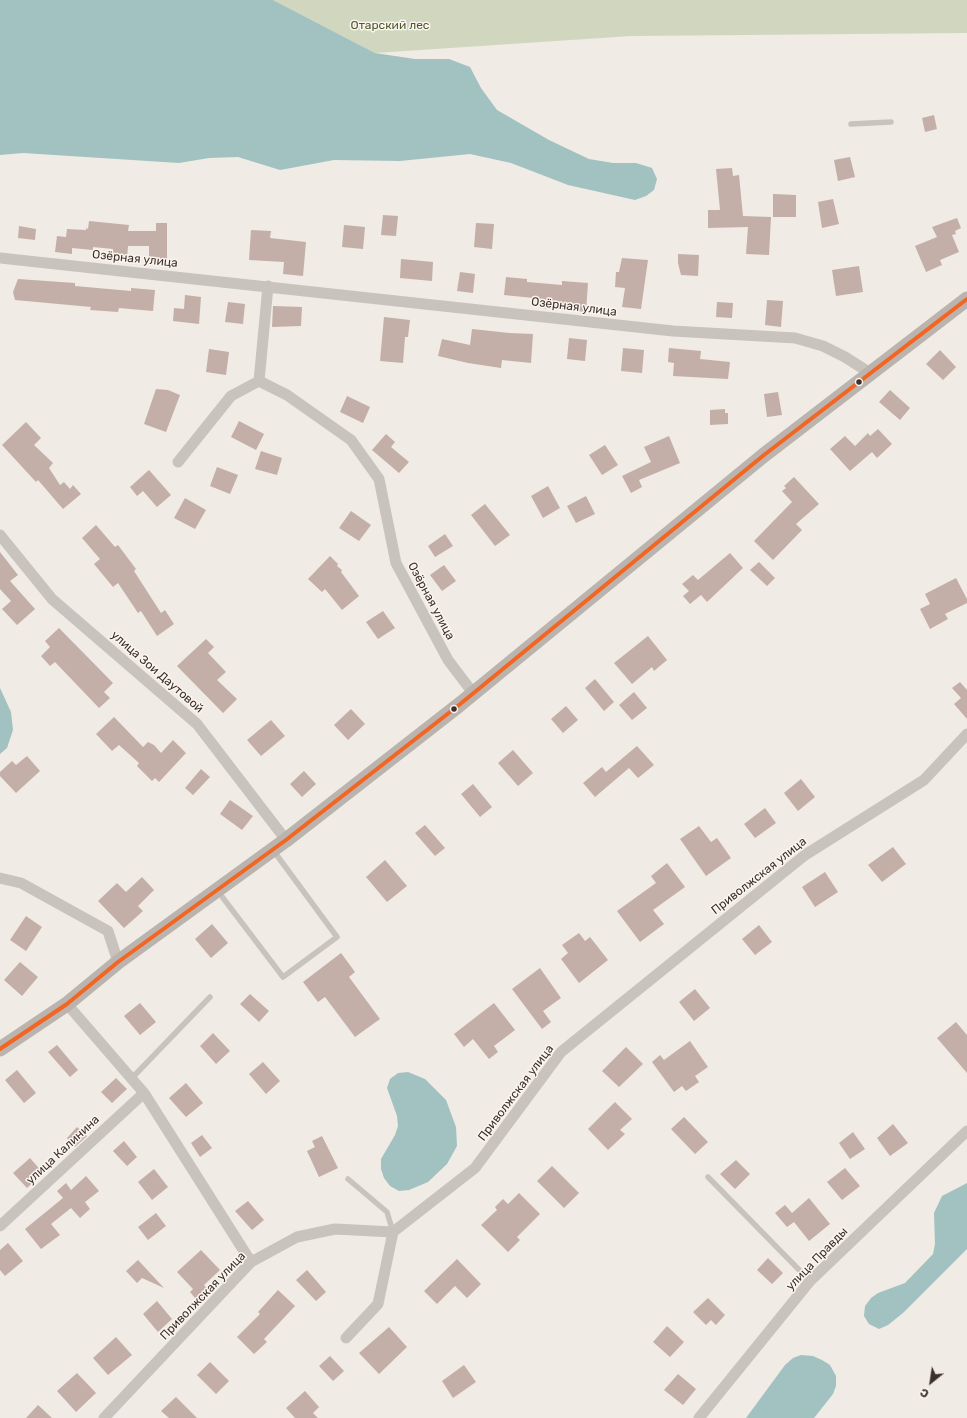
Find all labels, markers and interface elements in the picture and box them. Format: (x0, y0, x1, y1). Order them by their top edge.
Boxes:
park label: Отарский лес (351, 19, 429, 33)
street label: Озёрная улица (91, 247, 179, 271)
street label: Озёрная улица (530, 295, 618, 319)
unlabelled marker (854, 377, 864, 387)
street label: Озёрная улица (404, 560, 458, 642)
street label: улица Зои Даутовой (108, 628, 206, 716)
unlabelled marker (449, 704, 459, 714)
street label: Приволжская улица (709, 834, 809, 918)
street label: Приволжская улица (475, 1042, 557, 1144)
street label: улица Калинина (24, 1112, 102, 1188)
street label: улица Правды (783, 1224, 851, 1294)
street label: Приволжская улица (157, 1249, 249, 1343)
north arrow (911, 1362, 951, 1402)
text: С (918, 1385, 931, 1400)

